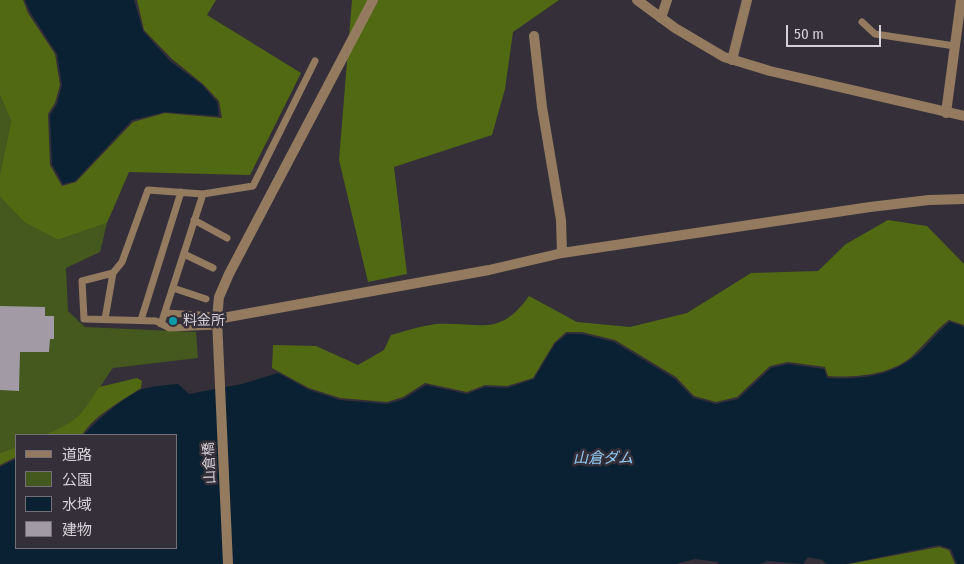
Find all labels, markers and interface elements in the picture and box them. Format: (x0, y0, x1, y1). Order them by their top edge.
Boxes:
scale bar (789, 15, 884, 47)
text: 50 m (794, 25, 824, 43)
place label: 料金所 (183, 313, 225, 329)
marker: 料金所 (167, 315, 179, 327)
legend (15, 434, 178, 549)
street label: 山倉橋 (201, 442, 219, 484)
text: 道路 (62, 446, 92, 464)
water label: 山倉ダム (573, 450, 633, 468)
text: 公園 (62, 471, 92, 489)
text: 水域 (62, 496, 92, 514)
text: 建物 (62, 521, 92, 539)

